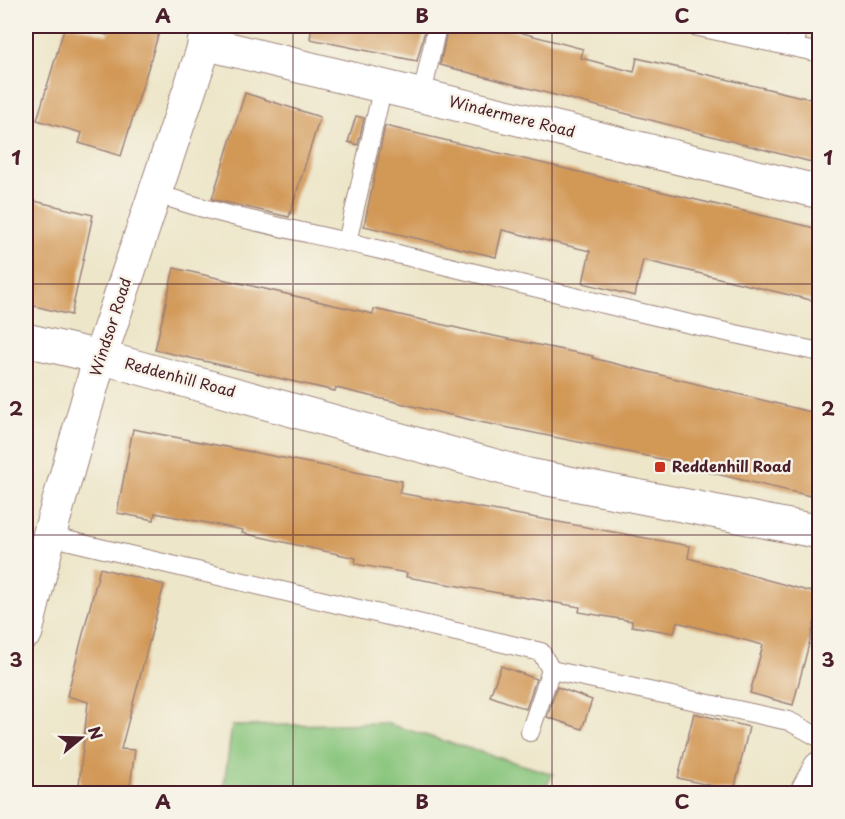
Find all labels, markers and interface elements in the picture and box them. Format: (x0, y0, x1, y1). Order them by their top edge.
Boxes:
text: A (155, 0, 171, 30)
text: B (415, 0, 429, 30)
text: C (674, 0, 690, 30)
street label: Windermere Road (447, 89, 578, 142)
text: 1 (11, 142, 21, 172)
text: 1 (823, 142, 833, 172)
street label: Windsor Road (83, 274, 136, 379)
street label: Reddenhill Road (122, 351, 238, 402)
text: 2 (9, 393, 23, 423)
text: 2 (821, 393, 835, 423)
place label: Reddenhill Road (672, 454, 791, 477)
marker: Reddenhill Road (653, 460, 667, 474)
text: 3 (9, 644, 23, 674)
text: 3 (821, 644, 835, 674)
north arrow (51, 708, 111, 768)
text: N (83, 723, 110, 743)
text: A (155, 786, 171, 816)
text: B (415, 786, 429, 816)
text: C (674, 786, 690, 816)

